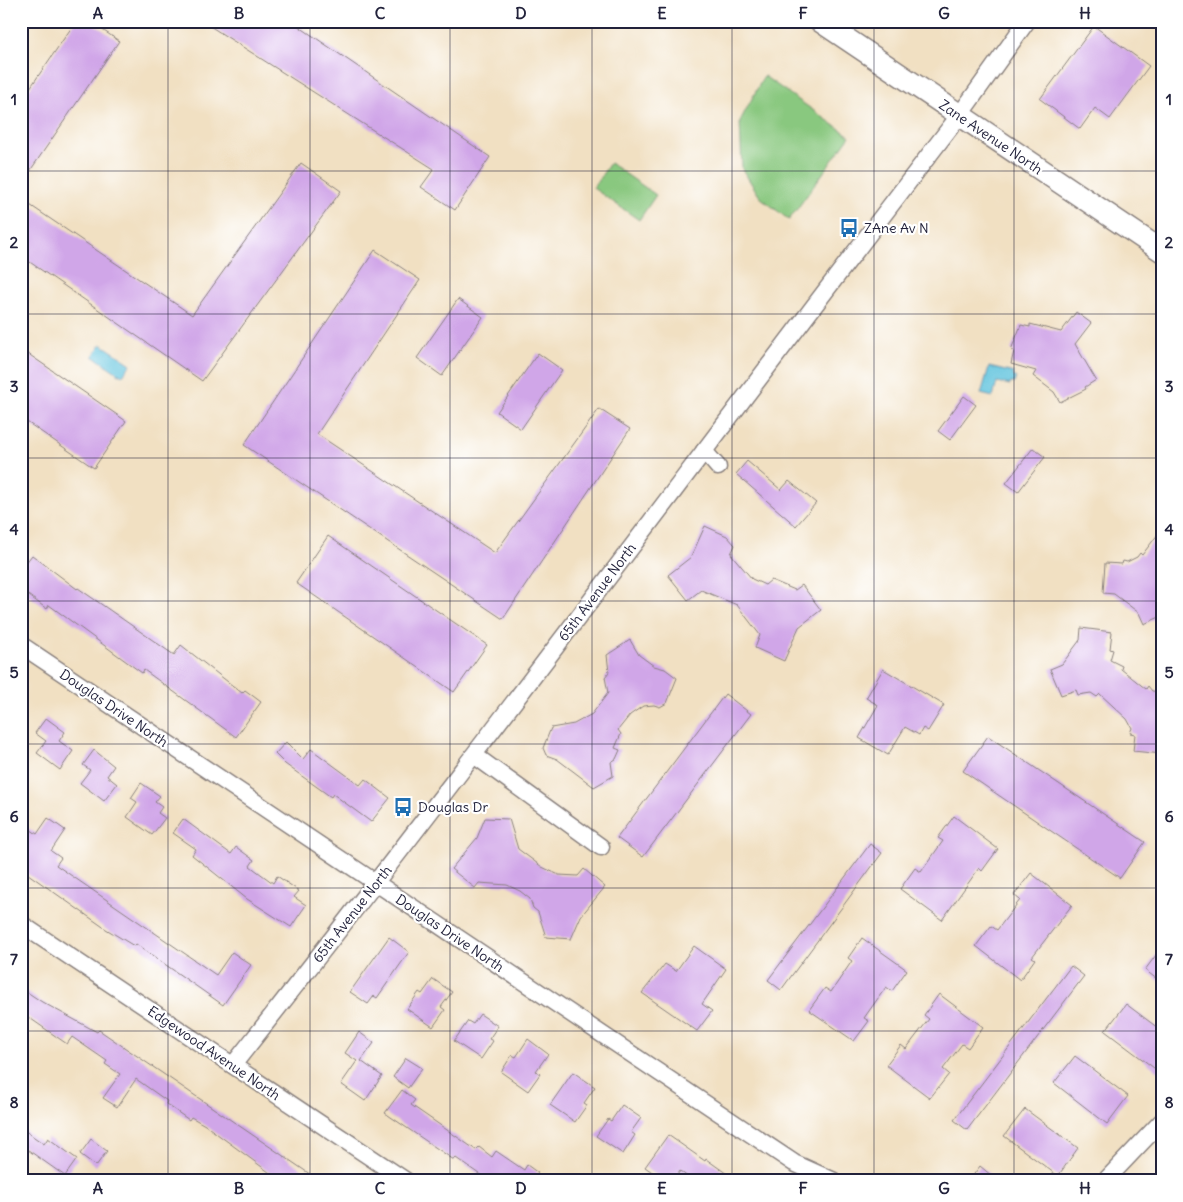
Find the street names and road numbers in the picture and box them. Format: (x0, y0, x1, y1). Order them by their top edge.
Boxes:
street label: Zane Avenue North (936, 96, 1046, 178)
street label: 65th Avenue North (554, 539, 640, 645)
street label: Douglas Drive North (56, 665, 172, 751)
street label: 65th Avenue North (308, 862, 396, 966)
street label: Douglas Drive North (392, 890, 508, 976)
street label: Edgewood Avenue North (144, 1002, 284, 1104)

